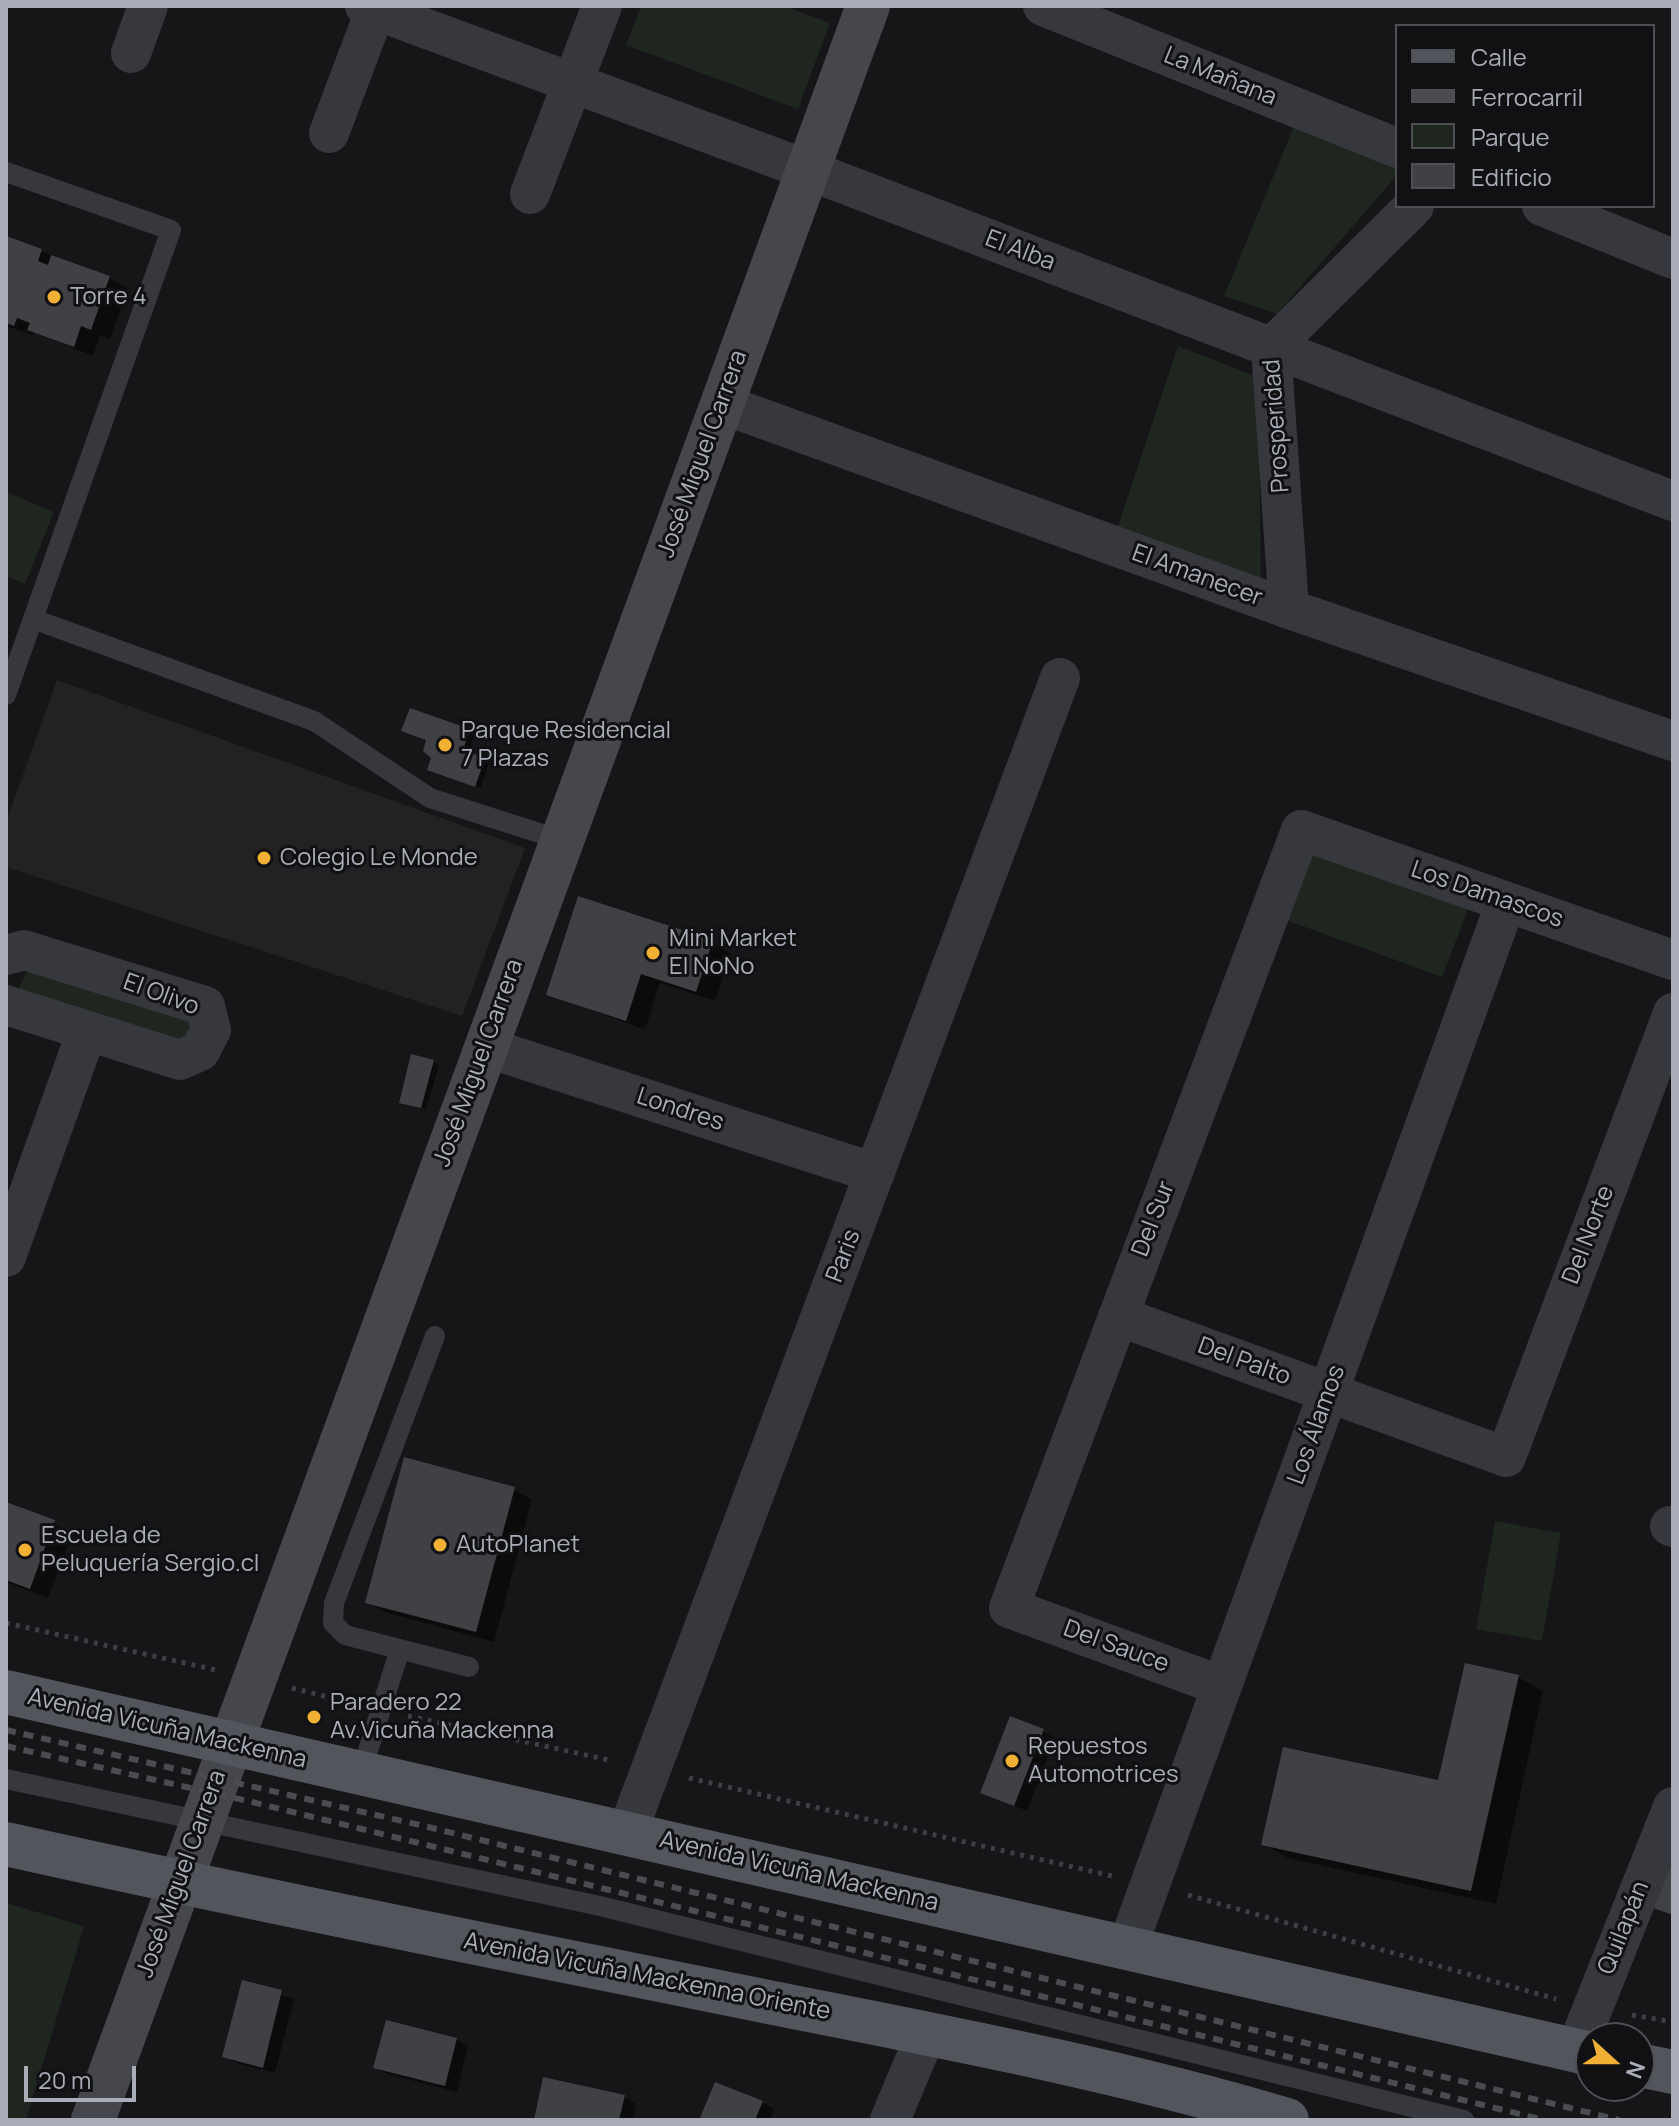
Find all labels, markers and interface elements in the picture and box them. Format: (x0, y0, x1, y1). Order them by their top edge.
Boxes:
legend (1395, 24, 1655, 208)
text: Calle (1471, 40, 1527, 73)
street label: La Mañana (1159, 41, 1281, 113)
text: Ferrocarril (1471, 80, 1583, 113)
text: Parque (1471, 120, 1549, 153)
text: Edificio (1471, 160, 1552, 193)
street label: El Alba (981, 225, 1059, 277)
place label: Torre 4 (70, 283, 147, 311)
marker: Torre 4 (45, 288, 63, 306)
street label: José Miguel Carrera (652, 346, 754, 562)
street label: Prosperidad (1258, 358, 1296, 494)
street label: El Amanecer (1128, 539, 1266, 613)
place label: Parque Residencial 7 Plazas (461, 717, 671, 773)
marker: Parque Residencial 7 Plazas (436, 736, 454, 754)
place label: Colegio Le Monde (280, 844, 478, 872)
marker: Colegio Le Monde (255, 849, 273, 867)
street label: Los Damascos (1407, 855, 1567, 935)
place label: Mini Market El NoNo (669, 925, 797, 981)
marker: Mini Market El NoNo (644, 944, 662, 962)
street label: José Miguel Carrera (428, 955, 530, 1171)
street label: El Olivo (119, 968, 203, 1022)
street label: Londres (633, 1082, 727, 1138)
street label: Del Sur (1127, 1177, 1181, 1261)
street label: Del Norte (1557, 1182, 1621, 1288)
street label: Paris (821, 1226, 867, 1286)
street label: Del Palto (1194, 1332, 1294, 1392)
street label: Los Álamos (1282, 1361, 1352, 1489)
place label: Escuela de Peluquería Sergio.cl (41, 1522, 259, 1578)
place label: AutoPlanet (456, 1531, 580, 1559)
marker: AutoPlanet (431, 1536, 449, 1554)
marker: Escuela de Peluquería Sergio.cl (16, 1541, 34, 1559)
street label: Del Sauce (1059, 1615, 1173, 1679)
street label: Avenida Vicuña Mackenna (25, 1683, 309, 1775)
place label: Paradero 22 Av.Vicuña Mackenna (330, 1689, 554, 1745)
marker: Paradero 22 Av.Vicuña Mackenna (305, 1708, 323, 1726)
place label: Repuestos Automotrices (1028, 1733, 1179, 1789)
marker: Repuestos Automotrices (1003, 1752, 1021, 1770)
street label: José Miguel Carrera (131, 1766, 233, 1982)
street label: Avenida Vicuña Mackenna (657, 1826, 941, 1918)
street label: Quilapán (1592, 1877, 1656, 1979)
street label: Avenida Vicuña Mackenna Oriente (461, 1927, 833, 2027)
north arrow (1575, 2022, 1655, 2102)
scale bar (28, 2050, 140, 2100)
text: N (1619, 2057, 1652, 2083)
text: 20 m (38, 2063, 91, 2096)

